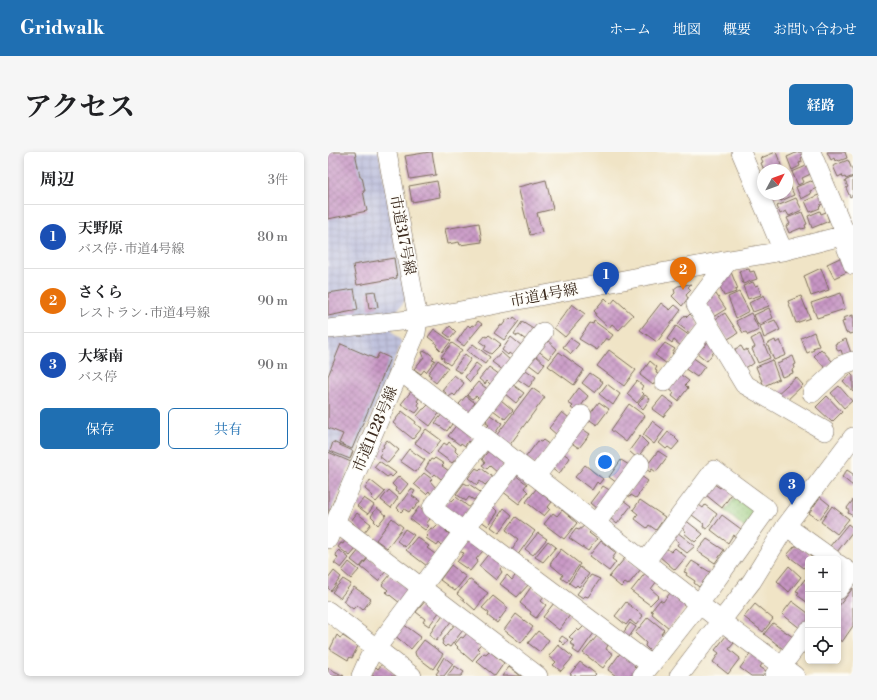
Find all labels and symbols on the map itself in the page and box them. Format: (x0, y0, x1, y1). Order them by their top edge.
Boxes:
north arrow (757, 164, 793, 200)
street label: 市道317号線 (385, 193, 420, 277)
pin: 2 (670, 257, 696, 290)
pin: 1 (593, 262, 619, 295)
street label: 市道4号線 (508, 280, 580, 311)
street label: 市道1128号線 (349, 383, 402, 475)
your location (595, 452, 615, 472)
pin: 3 (779, 472, 805, 505)

